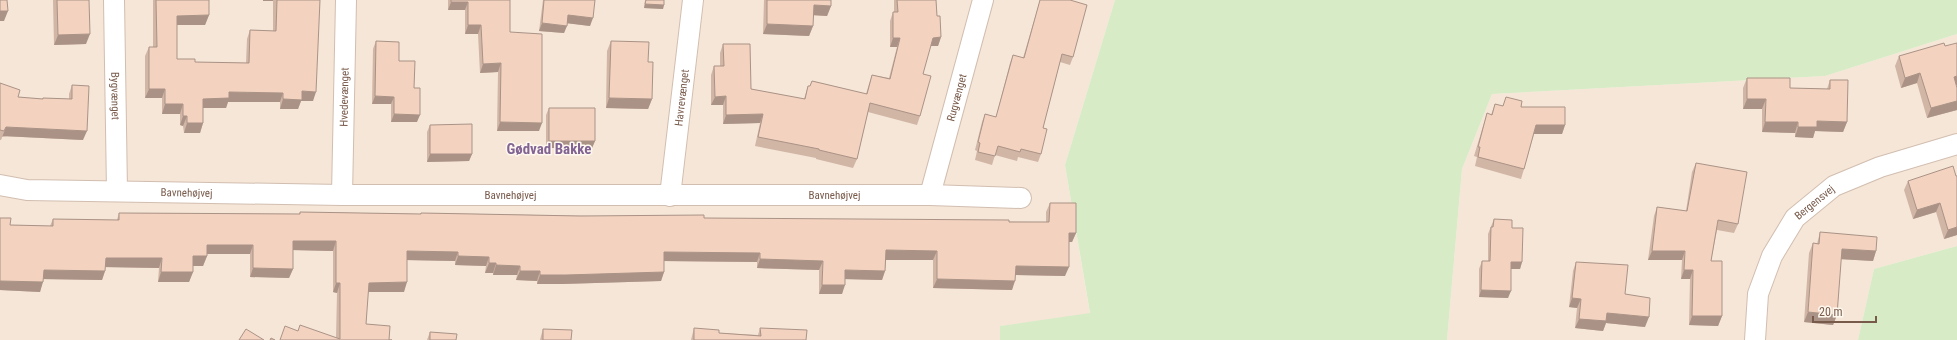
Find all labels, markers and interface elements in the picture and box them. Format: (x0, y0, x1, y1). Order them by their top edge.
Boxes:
street label: Hvedevænget (337, 67, 351, 127)
street label: Havrevænget (672, 69, 691, 127)
street label: Bygvænget (109, 72, 122, 120)
street label: Rugvænget (944, 72, 969, 123)
district label: Gødvad Bakke (506, 140, 592, 158)
street label: Bergensvej (1792, 182, 1837, 222)
street label: Bavnehøjvej (160, 186, 213, 199)
street label: Bavnehøjvej (485, 189, 536, 202)
street label: Bavnehøjvej (809, 189, 860, 202)
scale bar (1813, 298, 1876, 324)
text: 20 m (1819, 305, 1843, 319)

